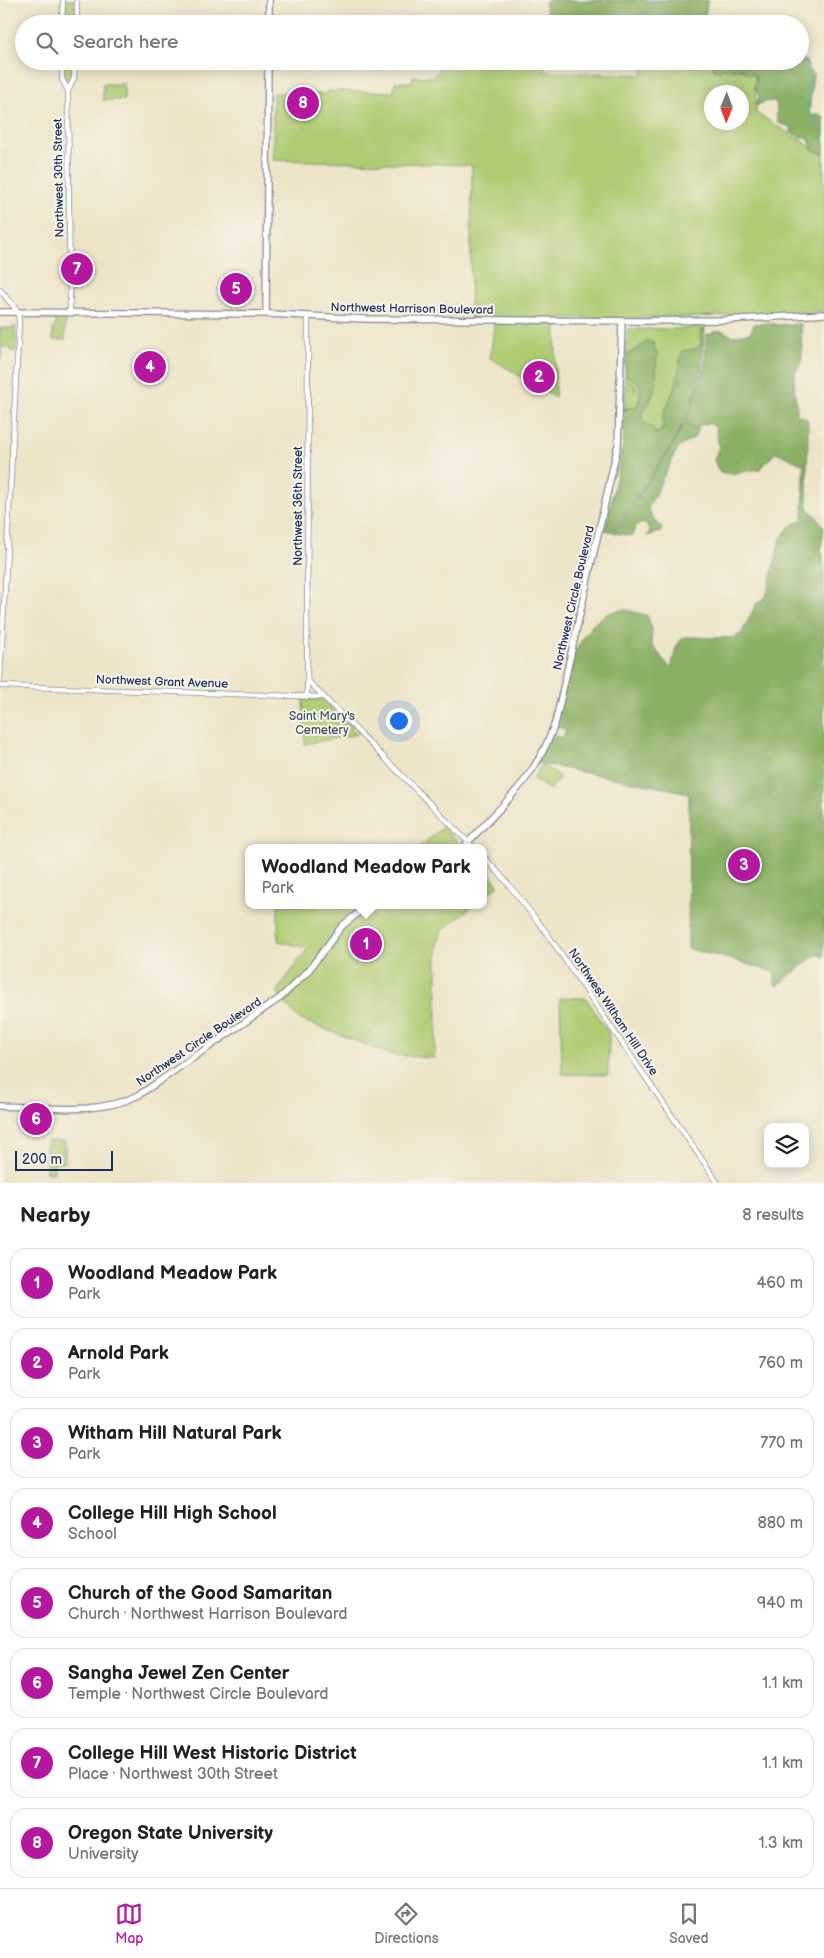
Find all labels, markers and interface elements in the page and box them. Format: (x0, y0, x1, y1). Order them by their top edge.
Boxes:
search box (15, 15, 809, 70)
icon: search (33, 29, 61, 57)
text: Search here (73, 31, 178, 54)
pin: 8 (287, 84, 319, 122)
north arrow (704, 85, 749, 130)
street label: Northwest 30th Street (50, 118, 68, 238)
pin: 7 (61, 250, 93, 288)
pin: 5 (220, 270, 252, 308)
street label: Northwest Harrison Boulevard (330, 300, 494, 318)
pin: 4 (134, 348, 166, 386)
pin: 2 (523, 358, 555, 396)
street label: Northwest 36th Street (291, 446, 306, 566)
street label: Northwest Circle Boulevard (550, 524, 598, 672)
street label: Northwest Grant Avenue (96, 672, 228, 692)
your location (386, 708, 412, 734)
park label: Saint Mary's Cemetery (289, 709, 355, 738)
popup (245, 844, 487, 909)
pin: 3 (728, 846, 760, 884)
text: Woodland Meadow Park (261, 856, 471, 879)
text: Park (261, 879, 294, 898)
pin: 1 (350, 925, 382, 963)
street label: Northwest Witham Hill Drive (565, 946, 661, 1078)
street label: Northwest Circle Boulevard (134, 994, 265, 1090)
pin: 6 (20, 1100, 52, 1138)
map controls (764, 1123, 809, 1168)
button: layers (764, 1123, 809, 1168)
scale bar (15, 1148, 112, 1171)
text: 200 m (22, 1151, 62, 1168)
text: Nearby (20, 1203, 90, 1228)
text: 8 results (742, 1206, 804, 1225)
text: Woodland Meadow Park (68, 1262, 277, 1285)
text: 1 (34, 1274, 40, 1293)
text: 460 m (757, 1274, 803, 1293)
text: Park (68, 1285, 100, 1304)
text: Arnold Park (68, 1342, 169, 1365)
text: 2 (32, 1354, 42, 1373)
text: 760 m (758, 1354, 803, 1373)
text: Park (68, 1365, 100, 1384)
text: Witham Hill Natural Park (68, 1422, 282, 1445)
text: 3 (32, 1434, 42, 1453)
text: 770 m (760, 1434, 803, 1453)
text: Park (68, 1445, 100, 1464)
text: College Hill High School (68, 1502, 277, 1525)
text: 4 (32, 1514, 42, 1533)
text: 880 m (757, 1514, 803, 1533)
text: School (68, 1525, 117, 1544)
text: Church of the Good Samaritan (68, 1582, 332, 1605)
text: 5 (32, 1594, 42, 1613)
text: 940 m (757, 1594, 803, 1613)
text: Church · Northwest Harrison Boulevard (68, 1605, 348, 1624)
text: Sangha Jewel Zen Center (68, 1662, 289, 1685)
text: 6 (32, 1674, 42, 1693)
text: 1.1 km (762, 1674, 803, 1693)
text: Temple · Northwest Circle Boulevard (68, 1685, 328, 1704)
text: College Hill West Historic District (68, 1742, 357, 1765)
text: 7 (33, 1754, 41, 1773)
text: 1.1 km (762, 1754, 803, 1773)
text: Place · Northwest 30th Street (68, 1765, 278, 1784)
text: Oregon State University (68, 1822, 273, 1845)
text: 8 (32, 1834, 42, 1853)
text: 1.3 km (758, 1834, 803, 1853)
text: University (68, 1845, 139, 1864)
tab: Map (115, 1900, 144, 1947)
tab: Directions (374, 1900, 439, 1947)
tab: Saved (669, 1900, 709, 1947)

